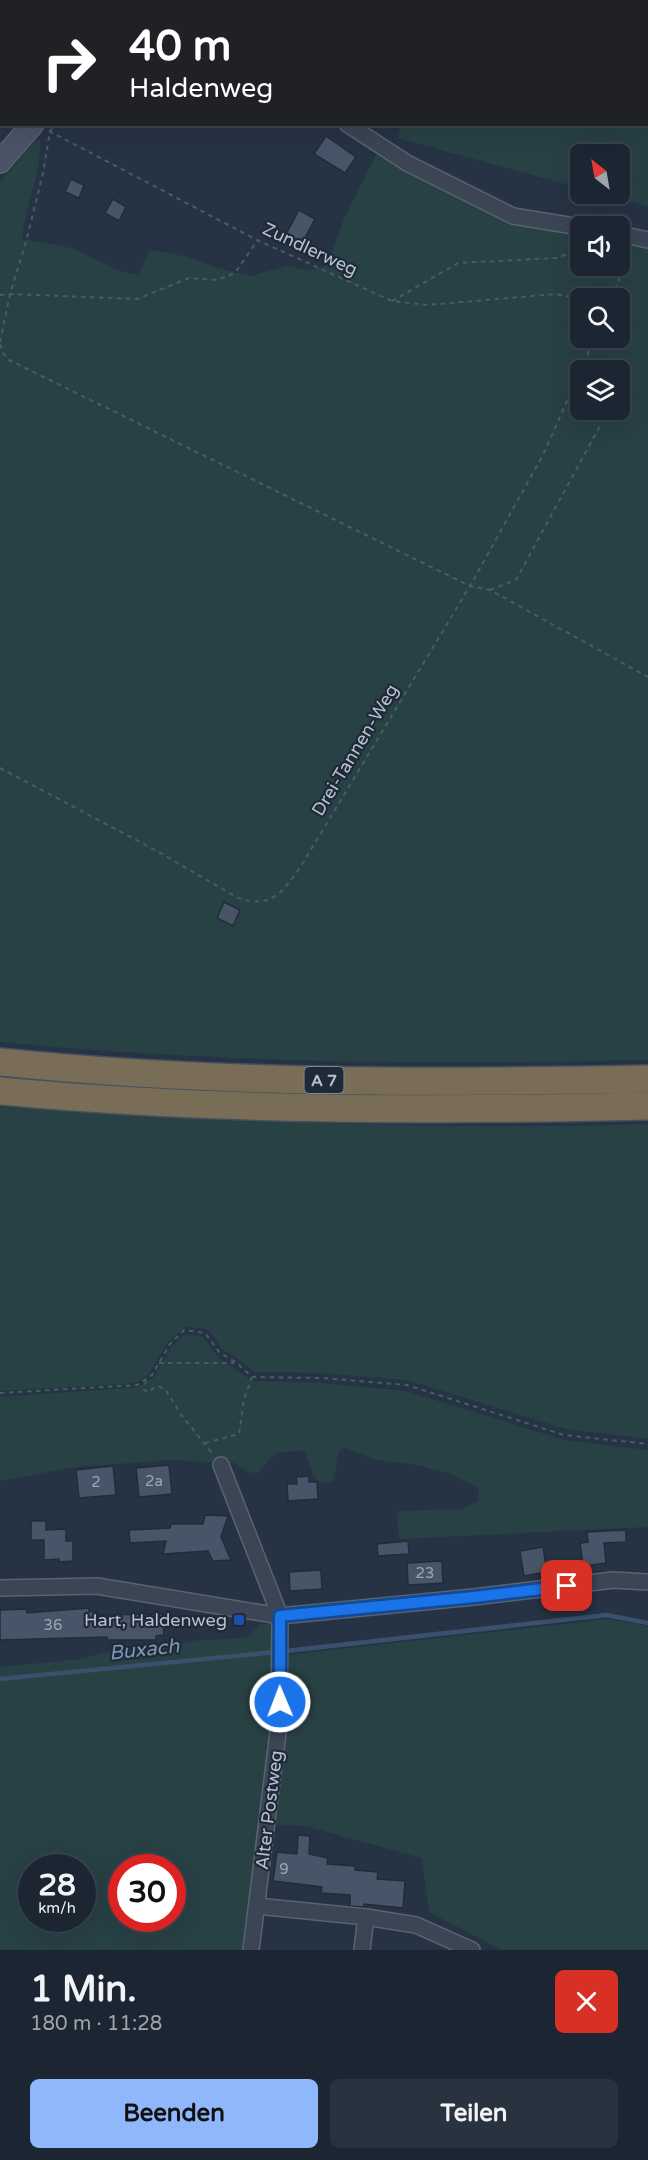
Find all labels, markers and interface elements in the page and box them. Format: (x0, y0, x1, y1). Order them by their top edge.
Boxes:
text: 40 m (129, 21, 231, 72)
icon: right (30, 24, 108, 102)
text: Haldenweg (129, 72, 273, 105)
north arrow (570, 144, 630, 204)
map controls (570, 144, 630, 420)
button: sound (570, 216, 630, 276)
street label: Zundlerweg (259, 217, 361, 281)
button: search (570, 288, 630, 348)
button: layers (570, 360, 630, 420)
street label: Drei-Tannen-Weg (307, 680, 403, 820)
road number: A 7 (304, 1067, 344, 1093)
house number: 2a (145, 1472, 163, 1490)
house number: 2 (91, 1473, 101, 1491)
pin (541, 1560, 592, 1611)
house number: 23 (416, 1564, 434, 1582)
icon: arrive (550, 1569, 583, 1602)
place label: Hart, Haldenweg (84, 1609, 227, 1631)
marker: Hart, Haldenweg (232, 1613, 246, 1627)
house number: 36 (44, 1616, 62, 1634)
water label: Buxach (108, 1634, 181, 1666)
position arrow (248, 1670, 312, 1734)
street label: Alter Postweg (251, 1749, 287, 1871)
speed limit sign: 30 (108, 1854, 186, 1932)
house number: 9 (279, 1860, 289, 1878)
text: 28 (38, 1867, 76, 1904)
text: km/h (38, 1899, 76, 1917)
text: 1 Min. (30, 1968, 137, 2011)
button: close (555, 1970, 618, 2033)
text: 180 m · 11:28 (30, 2012, 162, 2036)
button: Beenden (30, 2079, 318, 2148)
button: Teilen (330, 2079, 618, 2148)

